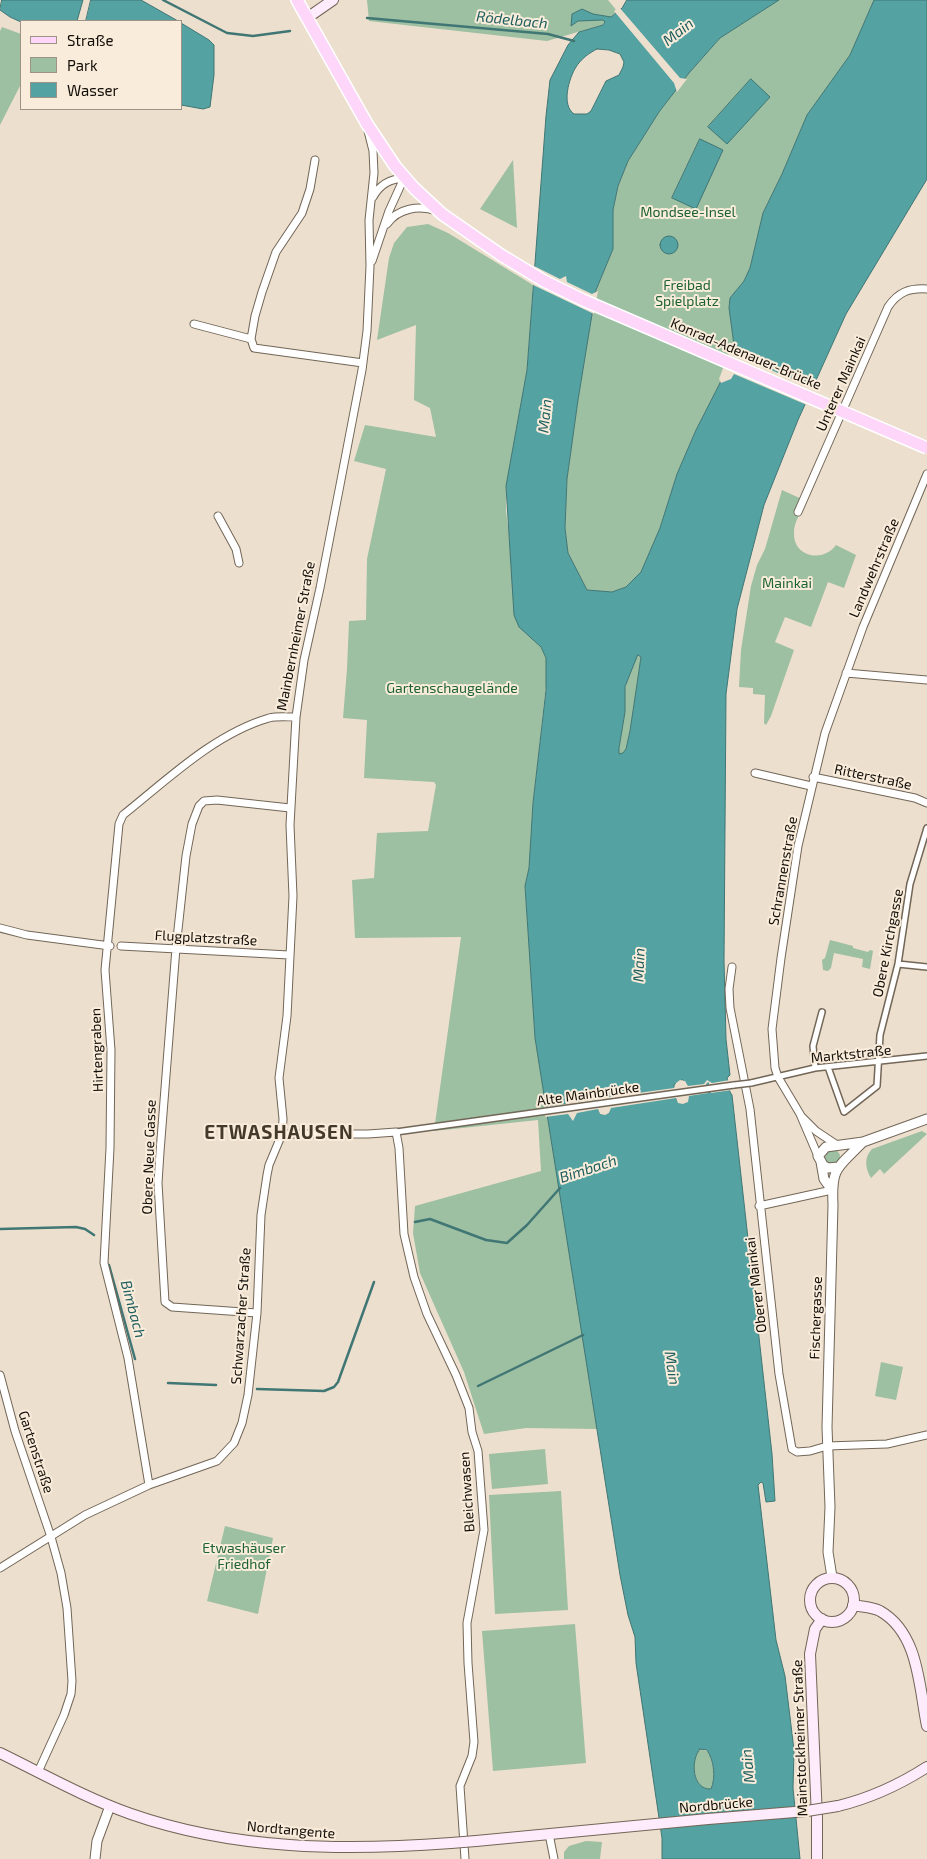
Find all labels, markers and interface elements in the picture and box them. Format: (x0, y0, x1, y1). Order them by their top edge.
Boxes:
water label: Rödelbach (475, 7, 549, 33)
water label: Main (659, 14, 697, 50)
legend (20, 20, 182, 110)
text: Straße (67, 31, 113, 49)
text: Park (67, 56, 98, 74)
text: Wasser (67, 81, 119, 99)
park label: Mondsee-Insel (640, 204, 736, 220)
park label: Freibad Spielplatz (655, 277, 719, 310)
street label: Konrad-Adenauer-Brücke (668, 315, 824, 393)
street label: Unterer Mainkai (813, 334, 869, 434)
water label: Main (534, 398, 556, 434)
street label: Landwehrstraße (845, 516, 903, 620)
street label: Mainbernheimer Straße (273, 560, 319, 712)
park label: Mainkai (762, 575, 812, 591)
park label: Gartenschaugelände (386, 680, 518, 696)
street label: Ritterstraße (833, 761, 913, 793)
street label: Schrannenstraße (765, 815, 801, 927)
street label: Obere Kirchgasse (869, 887, 907, 999)
street label: Flugplatzstraße (154, 927, 258, 949)
water label: Main (629, 948, 649, 982)
street label: Hirtengraben (87, 1008, 107, 1092)
street label: Marktstraße (810, 1041, 892, 1067)
street label: Alte Mainbrücke (536, 1079, 640, 1109)
street label: Obere Neue Gasse (139, 1099, 159, 1215)
district label: ETWASHAUSEN (203, 1122, 355, 1144)
water label: Bimbach (557, 1151, 619, 1187)
street label: Oberer Mainkai (742, 1236, 770, 1334)
street label: Schwarzacher Straße (228, 1247, 254, 1385)
street label: Fischergasse (806, 1276, 826, 1360)
water label: Bimbach (117, 1278, 149, 1340)
water label: Main (660, 1350, 684, 1386)
street label: Gartenstraße (15, 1409, 57, 1495)
street label: Bleichwasen (456, 1451, 478, 1533)
park label: Etwashäuser Friedhof (202, 1540, 286, 1572)
street label: Mainstockheimer Straße (789, 1659, 811, 1817)
water label: Main (737, 1748, 759, 1784)
street label: Nordbrücke (678, 1793, 754, 1817)
street label: Nordtangente (246, 1818, 336, 1842)

